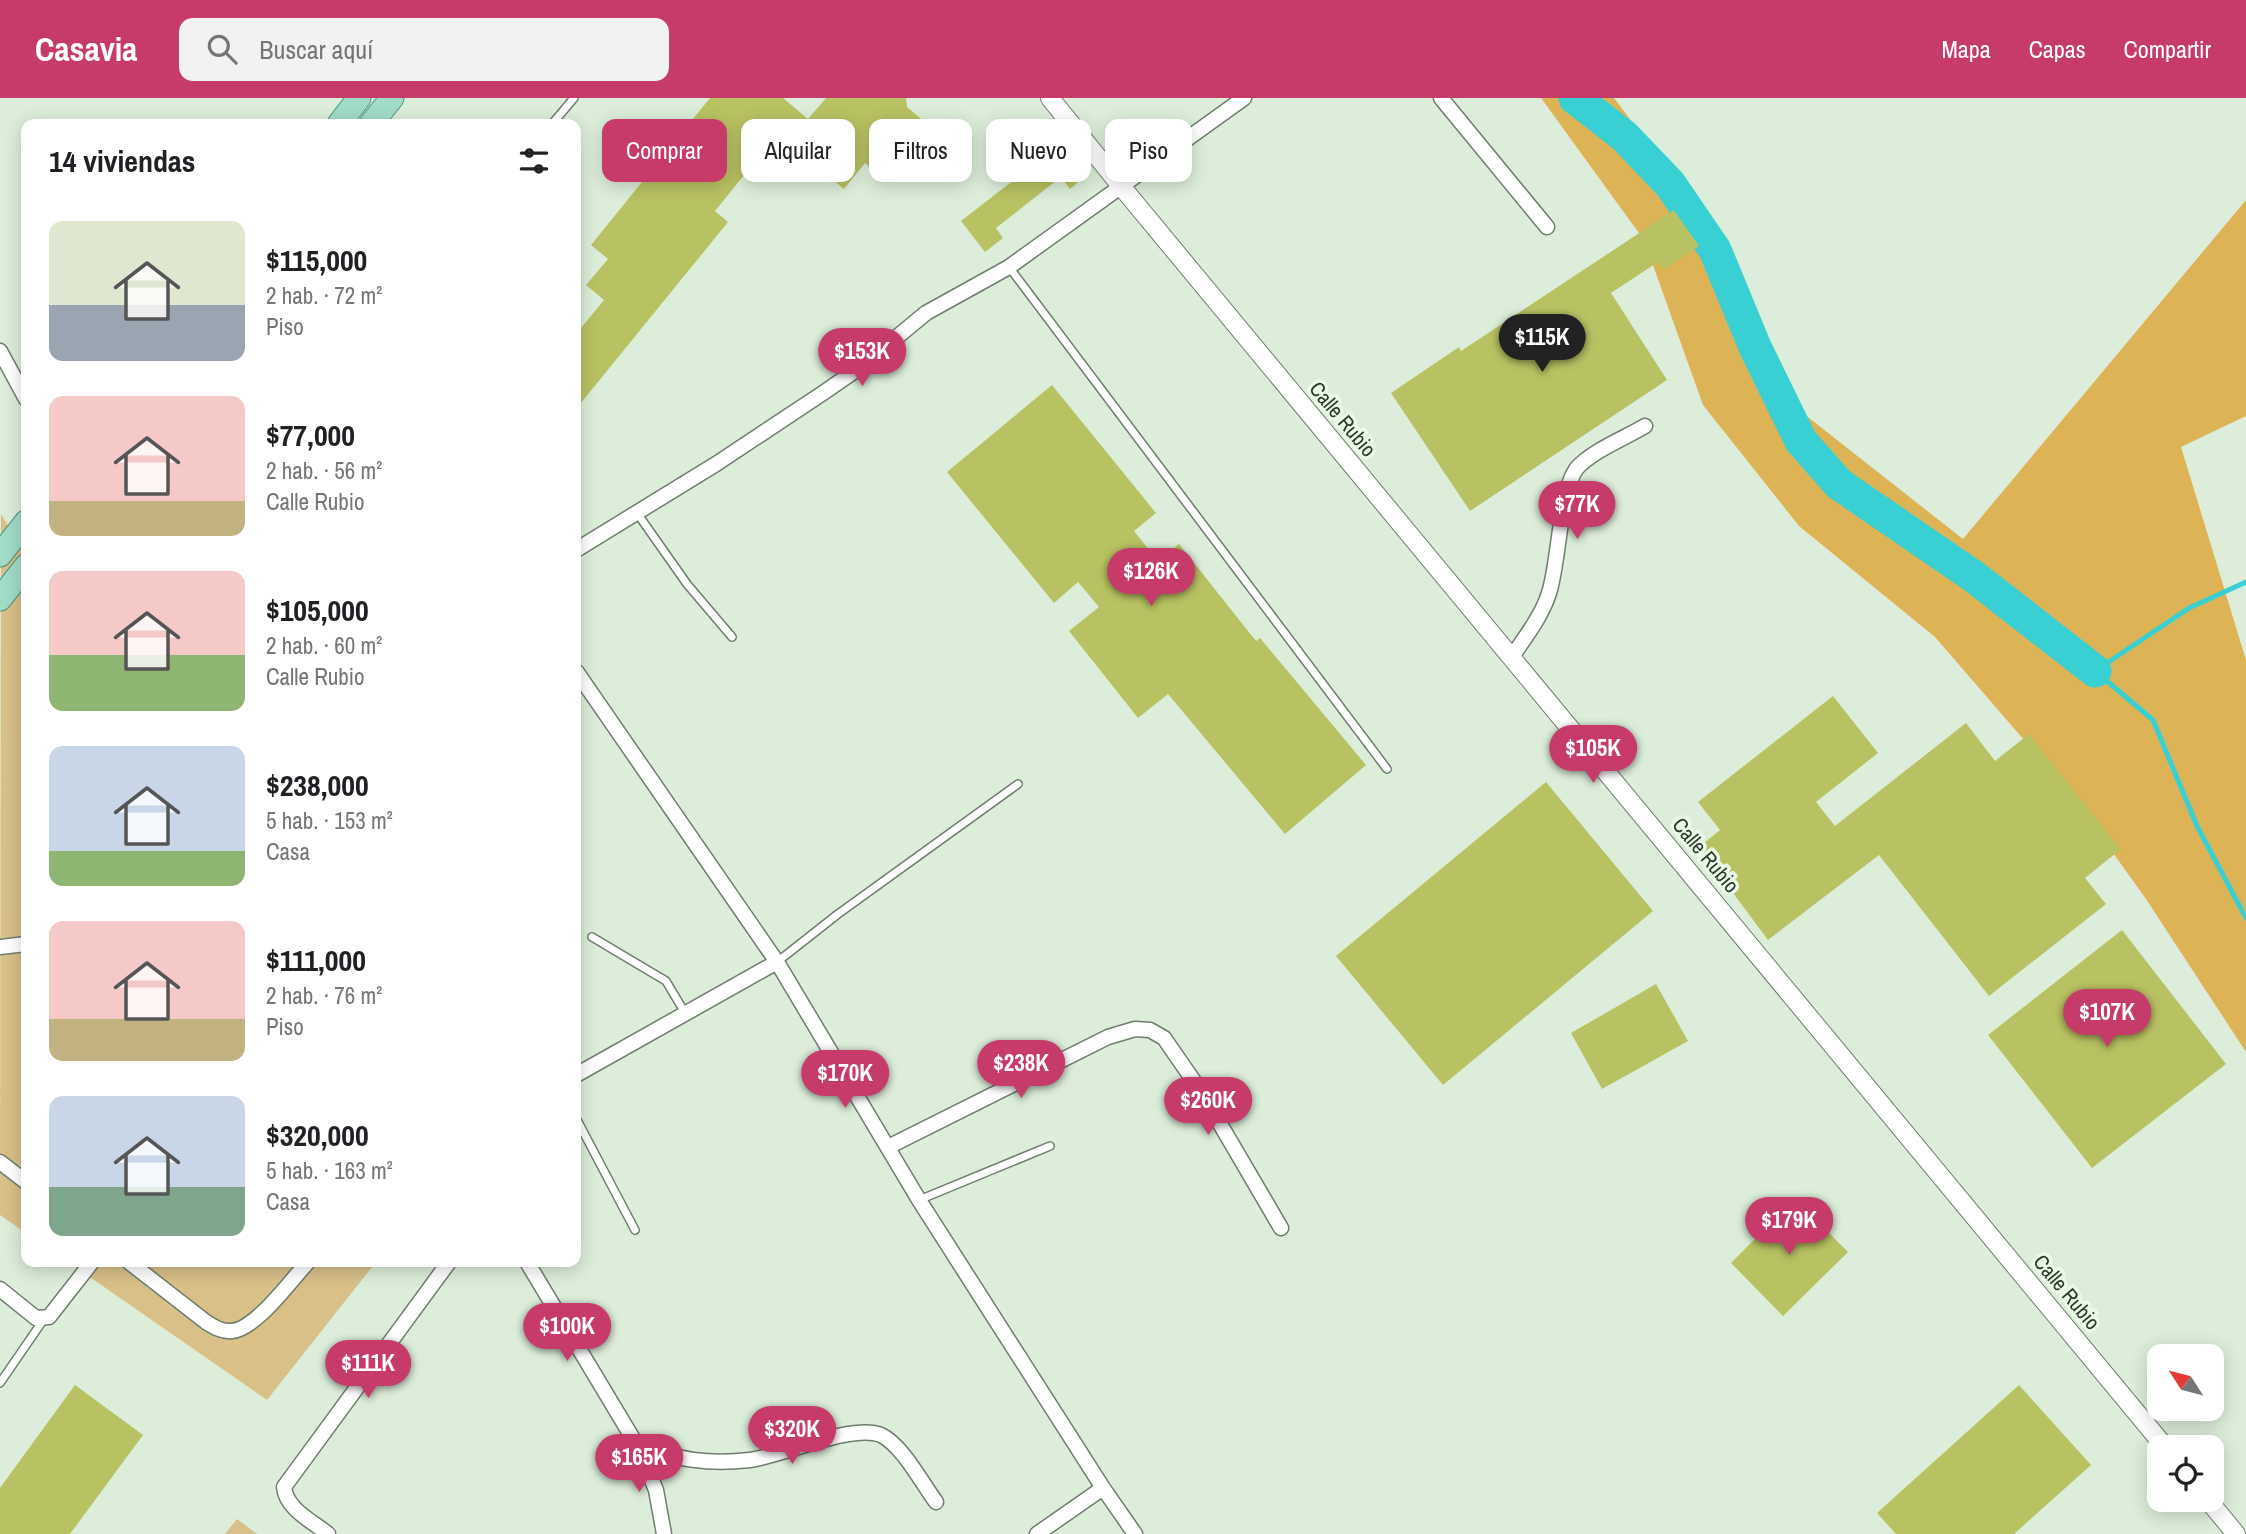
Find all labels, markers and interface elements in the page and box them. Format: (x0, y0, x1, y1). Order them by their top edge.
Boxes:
search box (179, 18, 669, 81)
text: Casavia (35, 27, 137, 71)
icon: search (203, 30, 241, 68)
text: Buscar aquí (259, 32, 373, 67)
text: Mapa (1941, 33, 1991, 65)
text: Capas (2029, 33, 2086, 65)
text: Compartir (2124, 33, 2211, 65)
chip: Comprar (602, 119, 727, 182)
chip: Alquilar (741, 119, 855, 182)
chip: Filtros (869, 119, 972, 182)
chip: Nuevo (986, 119, 1091, 182)
chip: Piso (1105, 119, 1192, 182)
text: 14 viviendas (49, 141, 195, 181)
icon: filters (515, 142, 553, 180)
text: $115,000 (266, 240, 367, 280)
icon: home (105, 249, 189, 333)
text: 2 hab. · 72 m² (266, 280, 382, 311)
text: Piso (266, 311, 304, 342)
pin: $115K (1493, 314, 1591, 374)
text: $115K (1515, 321, 1569, 352)
pin: $153K (813, 328, 911, 388)
text: $153K (834, 335, 890, 366)
street label: Calle Rubio (1303, 375, 1383, 463)
text: $77,000 (266, 415, 355, 455)
icon: home (105, 424, 189, 508)
text: 2 hab. · 56 m² (266, 455, 382, 486)
pin: $77K (1536, 482, 1618, 541)
text: Calle Rubio (266, 486, 365, 517)
text: $77K (1554, 488, 1600, 519)
pin: $126K (1102, 548, 1200, 608)
text: $126K (1123, 555, 1179, 586)
text: $105,000 (266, 590, 369, 630)
icon: home (105, 599, 189, 683)
text: 2 hab. · 60 m² (266, 630, 382, 661)
text: Calle Rubio (266, 661, 365, 692)
pin: $105K (1544, 726, 1642, 785)
text: $105K (1565, 732, 1621, 763)
text: $238,000 (266, 765, 369, 805)
icon: home (105, 774, 189, 858)
text: 5 hab. · 153 m² (266, 805, 393, 836)
street label: Calle Rubio (1666, 811, 1746, 899)
text: Casa (266, 836, 310, 867)
text: $111,000 (266, 940, 366, 980)
icon: home (105, 949, 189, 1033)
text: 2 hab. · 76 m² (266, 980, 382, 1011)
pin: $107K (2058, 990, 2156, 1049)
text: $107K (2079, 996, 2135, 1027)
text: Piso (266, 1011, 304, 1042)
pin: $238K (972, 1040, 1070, 1100)
text: $238K (993, 1047, 1049, 1078)
pin: $170K (796, 1051, 894, 1110)
text: $170K (817, 1057, 873, 1088)
pin: $260K (1159, 1077, 1257, 1137)
text: $260K (1180, 1084, 1236, 1115)
text: $320,000 (266, 1115, 369, 1155)
icon: home (105, 1124, 189, 1208)
text: 5 hab. · 163 m² (266, 1155, 393, 1186)
text: Casa (266, 1186, 310, 1217)
pin: $179K (1740, 1198, 1838, 1257)
text: $179K (1761, 1204, 1817, 1235)
street label: Calle Rubio (2027, 1248, 2107, 1336)
pin: $100K (518, 1304, 616, 1363)
text: $100K (539, 1310, 595, 1341)
pin: $111K (319, 1340, 417, 1400)
north arrow (2147, 1344, 2224, 1421)
map controls (2147, 1344, 2224, 1512)
text: $111K (341, 1347, 395, 1378)
pin: $320K (743, 1406, 841, 1466)
text: $320K (764, 1413, 820, 1444)
pin: $165K (590, 1434, 688, 1494)
button: locate (2147, 1435, 2224, 1512)
text: $165K (611, 1441, 667, 1472)

